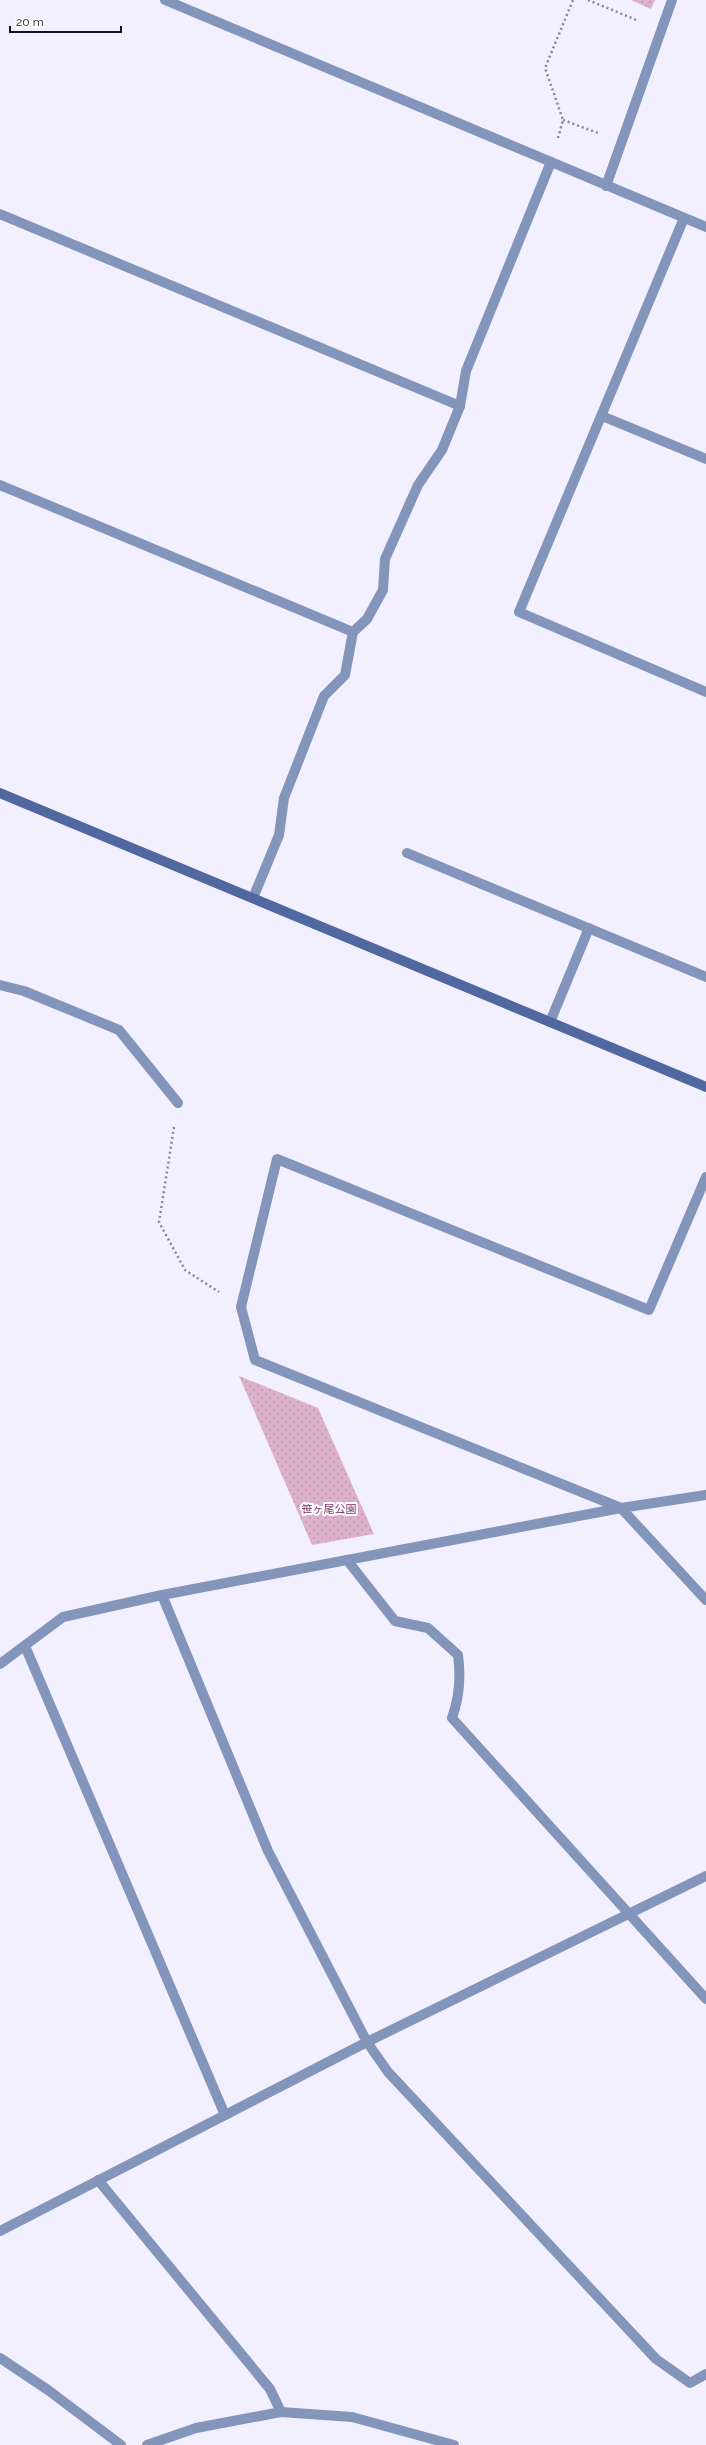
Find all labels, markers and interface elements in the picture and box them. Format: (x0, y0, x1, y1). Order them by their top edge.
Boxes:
scale bar (10, 8, 121, 34)
text: 20 m (16, 15, 44, 29)
park label: 笹ヶ尾公園 (302, 1503, 357, 1516)

